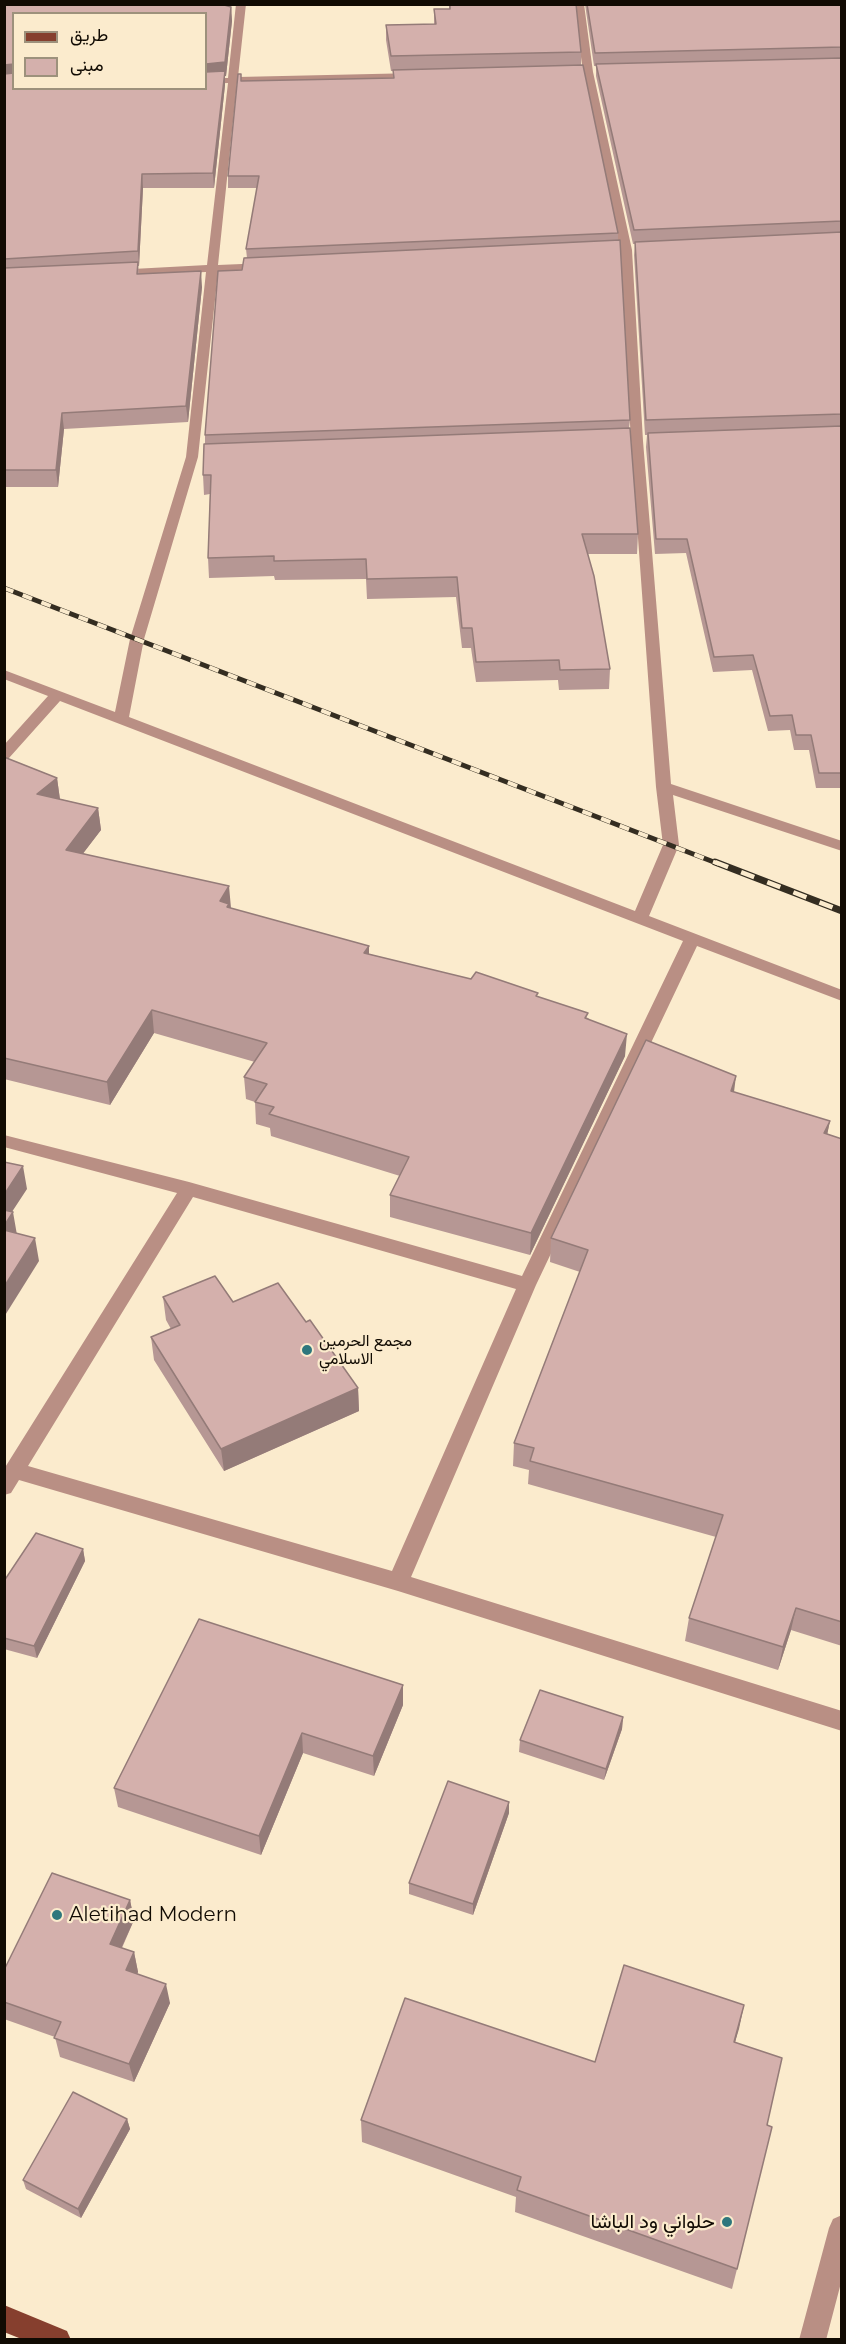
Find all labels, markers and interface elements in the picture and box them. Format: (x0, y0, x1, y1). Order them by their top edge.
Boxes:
legend (12, 12, 207, 90)
text: طريق (70, 24, 108, 46)
text: مبنى (70, 54, 104, 76)
place label: مجمع الحرمين الاسلامي (319, 1331, 412, 1369)
marker: مجمع الحرمين الاسلامي (300, 1343, 314, 1357)
place label: Aletihad Modern (69, 1903, 237, 1927)
marker: Aletihad Modern (50, 1908, 64, 1922)
place label: حلواني ود الباشا (591, 2210, 715, 2234)
marker: حلواني ود الباشا (720, 2215, 734, 2229)

